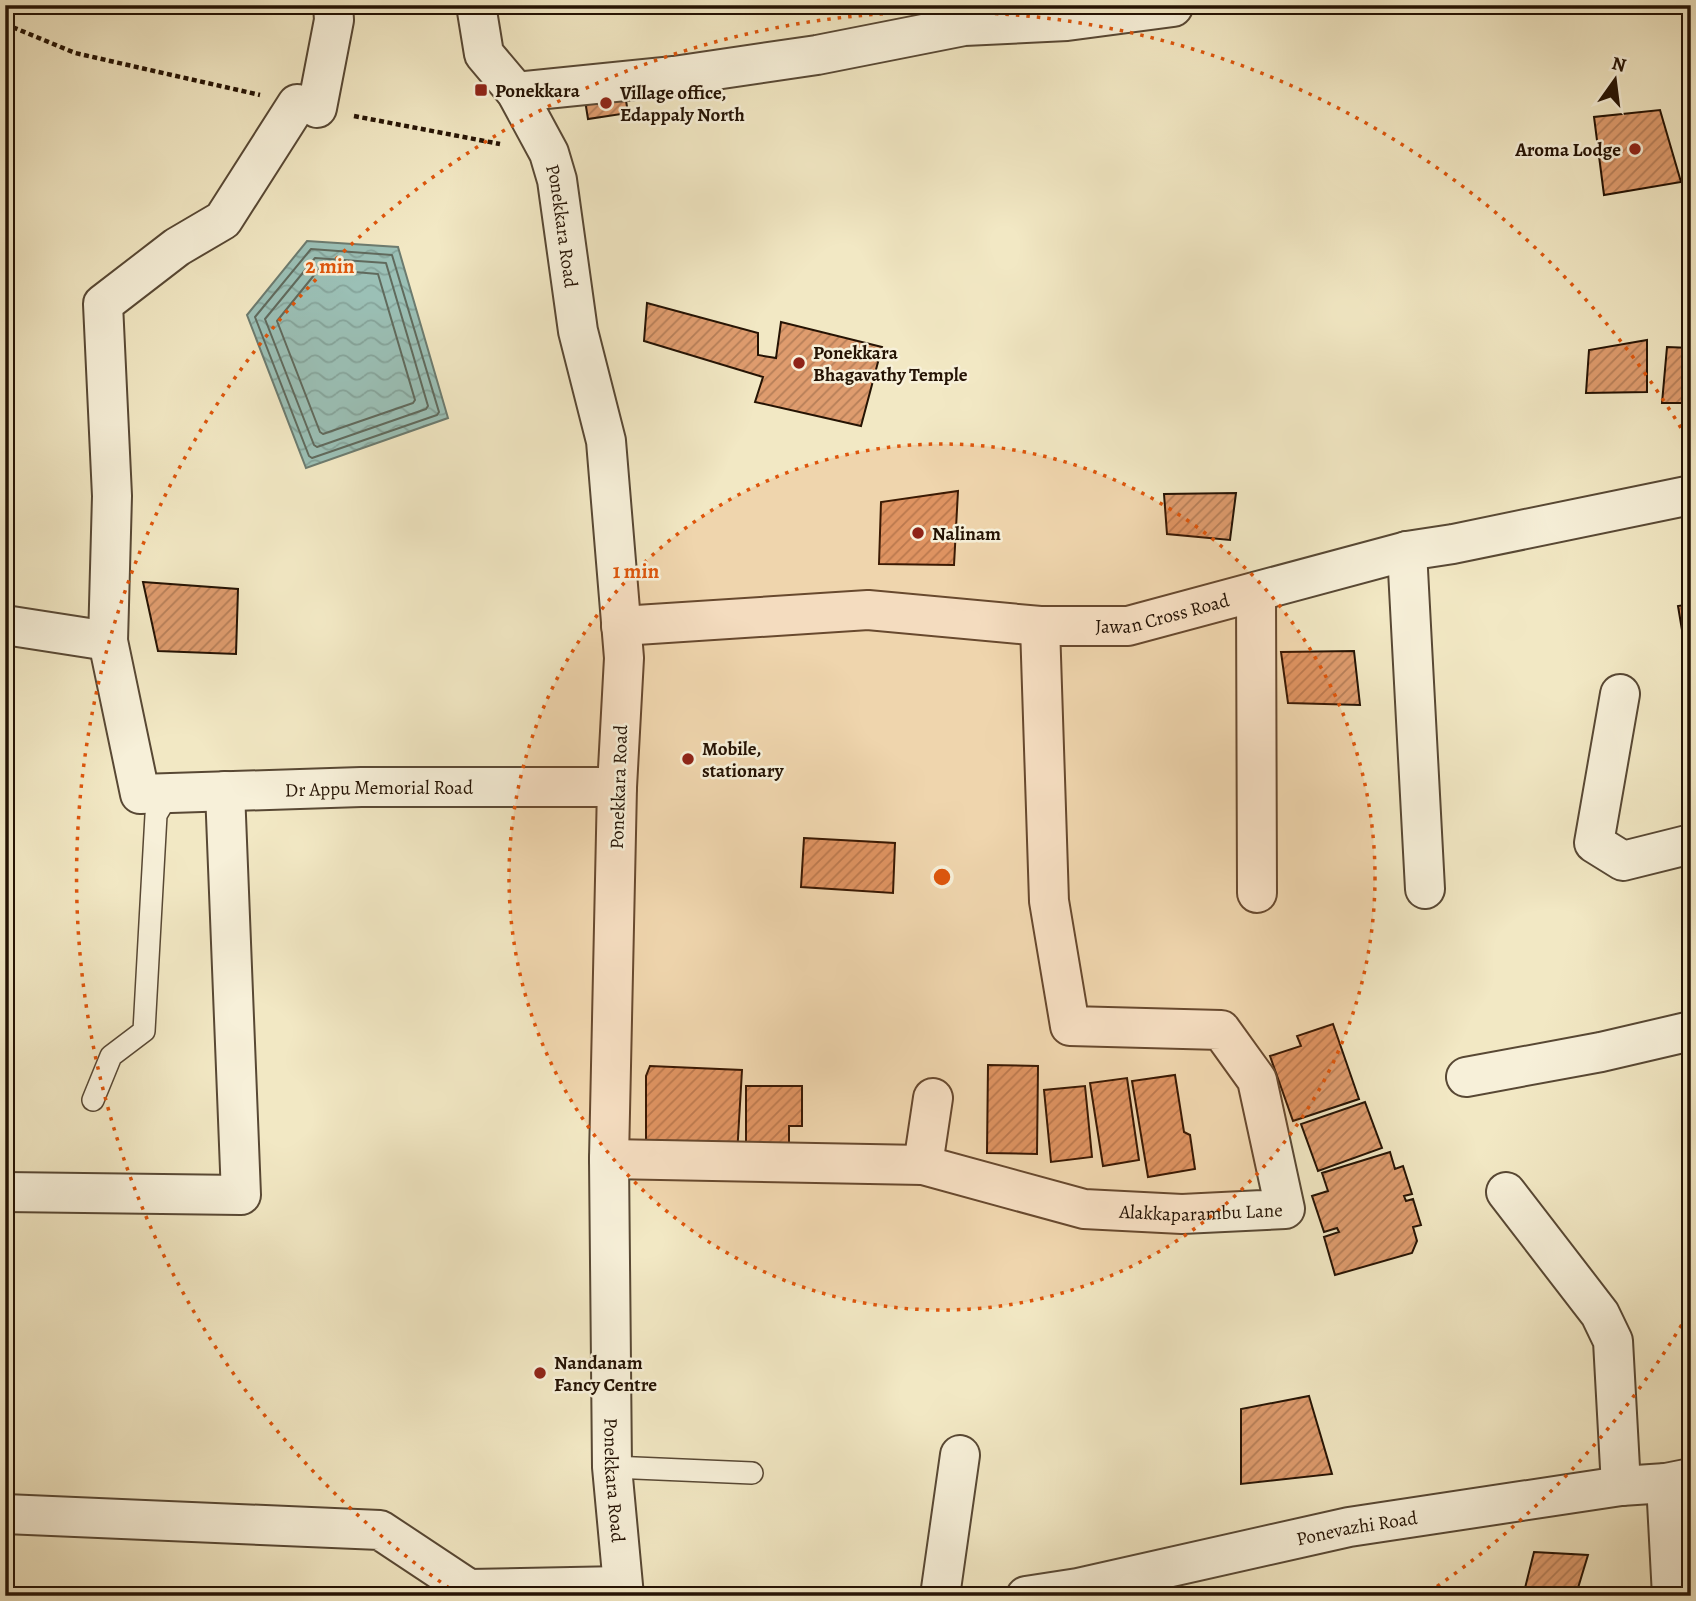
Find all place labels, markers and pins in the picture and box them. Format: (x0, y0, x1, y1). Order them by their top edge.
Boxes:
place label: Ponekkara (495, 78, 581, 104)
place label: Village office, Edappaly North (619, 80, 745, 128)
marker: Ponekkara (473, 82, 489, 98)
marker: Village office, Edappaly North (598, 95, 614, 111)
place label: Aroma Lodge (1514, 137, 1621, 163)
marker: Aroma Lodge (1627, 141, 1643, 157)
place label: Ponekkara Bhagavathy Temple (813, 340, 968, 388)
marker: Ponekkara Bhagavathy Temple (791, 355, 807, 371)
place label: Nalinam (932, 521, 1001, 547)
marker: Nalinam (910, 525, 926, 541)
place label: Mobile, stationary (702, 736, 785, 784)
marker: Mobile, stationary (680, 751, 696, 767)
centre of rings (930, 865, 954, 889)
place label: Nandanam Fancy Centre (554, 1350, 657, 1398)
marker: Nandanam Fancy Centre (532, 1365, 548, 1381)

